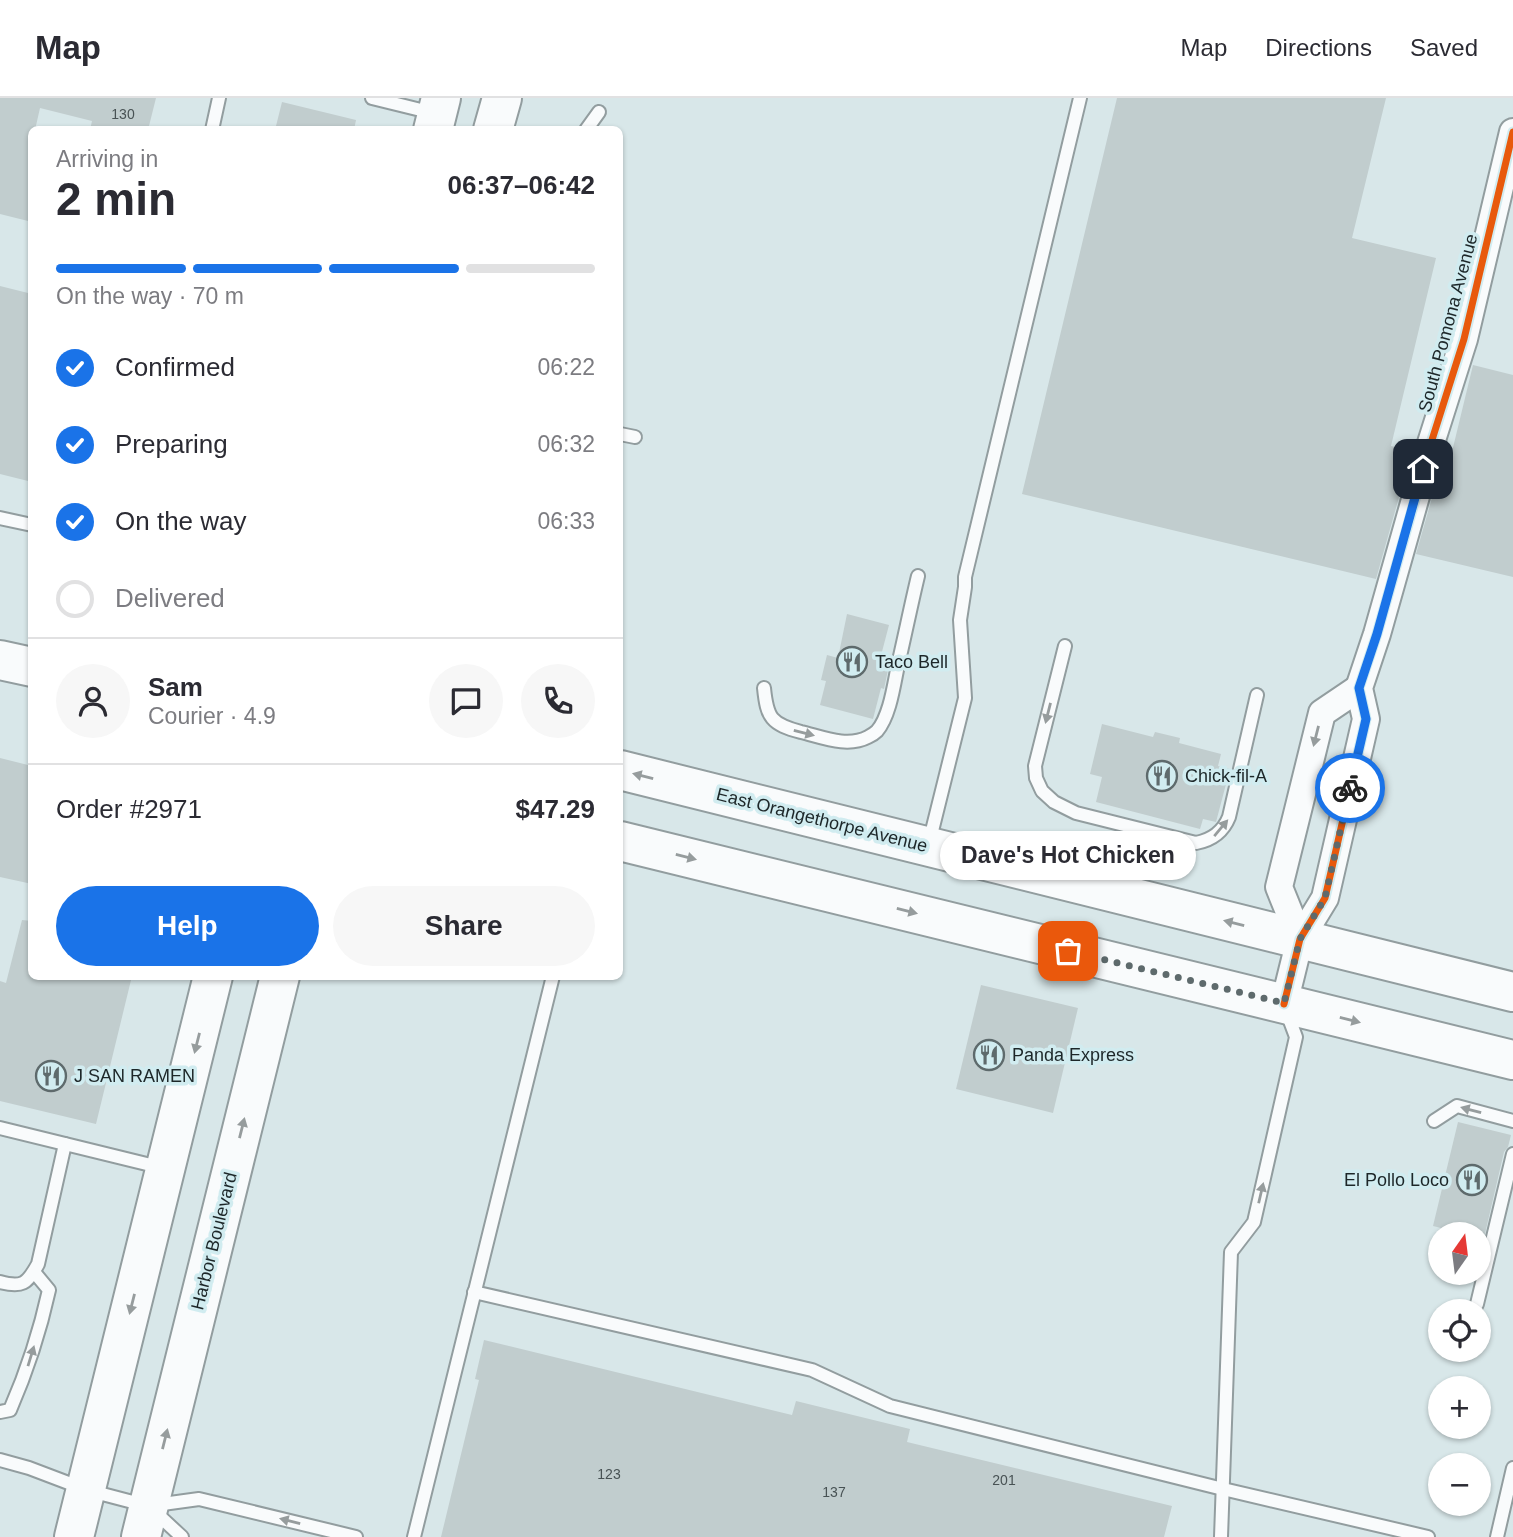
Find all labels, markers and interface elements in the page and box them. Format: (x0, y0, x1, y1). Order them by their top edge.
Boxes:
text: Map (35, 29, 101, 66)
text: Map (1181, 34, 1227, 61)
text: Directions (1265, 34, 1372, 61)
text: Saved (1410, 34, 1478, 61)
house number: 130 (111, 106, 135, 122)
text: Arriving in (56, 146, 158, 172)
text: 06:37–06:42 (448, 170, 595, 200)
text: 2 min (56, 173, 176, 225)
street label: South Pomona Avenue (1415, 232, 1481, 414)
text: On the way · 70 m (56, 283, 244, 309)
icon: check (56, 349, 94, 387)
text: Confirmed (115, 352, 235, 382)
text: 06:22 (537, 354, 595, 380)
icon: check (56, 426, 94, 464)
text: Preparing (115, 429, 228, 459)
text: 06:32 (537, 431, 595, 457)
pin (1393, 439, 1453, 499)
icon: home (1404, 450, 1442, 488)
icon: check (56, 503, 94, 541)
text: On the way (115, 506, 247, 536)
text: 06:33 (537, 508, 595, 534)
text: Delivered (115, 583, 225, 613)
restaurant icon: Taco Bell (835, 645, 869, 679)
place label: Taco Bell (875, 652, 948, 672)
button: person (56, 664, 130, 738)
button: chat (429, 664, 503, 738)
button: phone (521, 664, 595, 738)
text: Sam (148, 672, 203, 702)
one-way arrow (1043, 702, 1054, 724)
text: Courier · 4.9 (148, 703, 276, 729)
one-way arrow (1310, 725, 1321, 747)
one-way arrow (793, 728, 815, 739)
courier (1315, 753, 1385, 823)
restaurant icon: Chick-fil-A (1145, 759, 1179, 793)
place label: Chick-fil-A (1185, 766, 1267, 786)
icon: bike (1331, 769, 1369, 807)
one-way arrow (632, 770, 654, 781)
street label: East Orangethorpe Avenue (714, 784, 930, 856)
text: Order #2971 (56, 794, 202, 824)
text: $47.29 (515, 794, 595, 824)
one-way arrow (1213, 819, 1228, 836)
callout: Dave's Hot Chicken (940, 832, 1196, 881)
text: Dave's Hot Chicken (961, 842, 1175, 868)
one-way arrow (675, 852, 697, 863)
button: Help (56, 886, 319, 966)
button: Share (333, 886, 595, 966)
one-way arrow (896, 906, 918, 917)
one-way arrow (1223, 917, 1245, 928)
pin (1038, 921, 1098, 981)
icon: bag (1049, 932, 1087, 970)
one-way arrow (1339, 1015, 1361, 1026)
one-way arrow (191, 1032, 202, 1054)
restaurant icon: Panda Express (972, 1038, 1006, 1072)
place label: Panda Express (1012, 1045, 1134, 1065)
restaurant icon: J SAN RAMEN (34, 1059, 68, 1093)
place label: J SAN RAMEN (74, 1066, 195, 1086)
one-way arrow (1461, 1104, 1482, 1114)
one-way arrow (237, 1117, 248, 1139)
restaurant icon: El Pollo Loco (1455, 1163, 1489, 1197)
street label: Harbor Boulevard (187, 1170, 241, 1312)
place label: El Pollo Loco (1344, 1170, 1449, 1190)
one-way arrow (1255, 1182, 1266, 1204)
north arrow (1428, 1222, 1491, 1284)
map controls (1428, 1222, 1491, 1516)
one-way arrow (126, 1294, 137, 1316)
button: locate (1428, 1299, 1491, 1362)
one-way arrow (26, 1346, 37, 1367)
button: + (1428, 1376, 1491, 1439)
one-way arrow (160, 1428, 171, 1450)
button: − (1428, 1453, 1491, 1516)
house number: 123 (597, 1466, 621, 1482)
house number: 201 (992, 1472, 1016, 1488)
house number: 137 (822, 1484, 846, 1500)
one-way arrow (279, 1515, 301, 1526)

